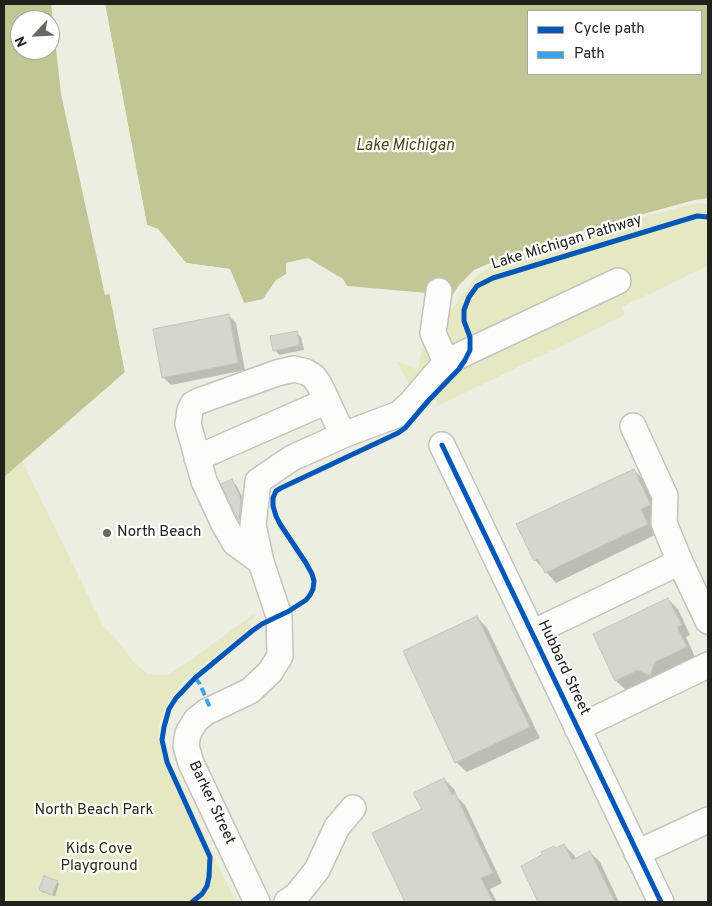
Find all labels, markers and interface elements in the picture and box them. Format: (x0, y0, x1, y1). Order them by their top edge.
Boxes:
north arrow (10, 10, 60, 60)
legend (527, 10, 702, 75)
text: Cycle path (574, 20, 645, 39)
text: N (12, 33, 32, 49)
text: Path (574, 45, 605, 64)
water label: Lake Michigan (356, 137, 454, 157)
street label: Lake Michigan Pathway (490, 212, 644, 274)
place label: North Beach (117, 524, 201, 542)
marker: North Beach (101, 527, 113, 539)
street label: Hubbard Street (533, 618, 593, 718)
street label: Barker Street (184, 758, 238, 848)
park label: North Beach Park (35, 802, 153, 820)
park label: Kids Cove Playground (60, 841, 138, 876)

